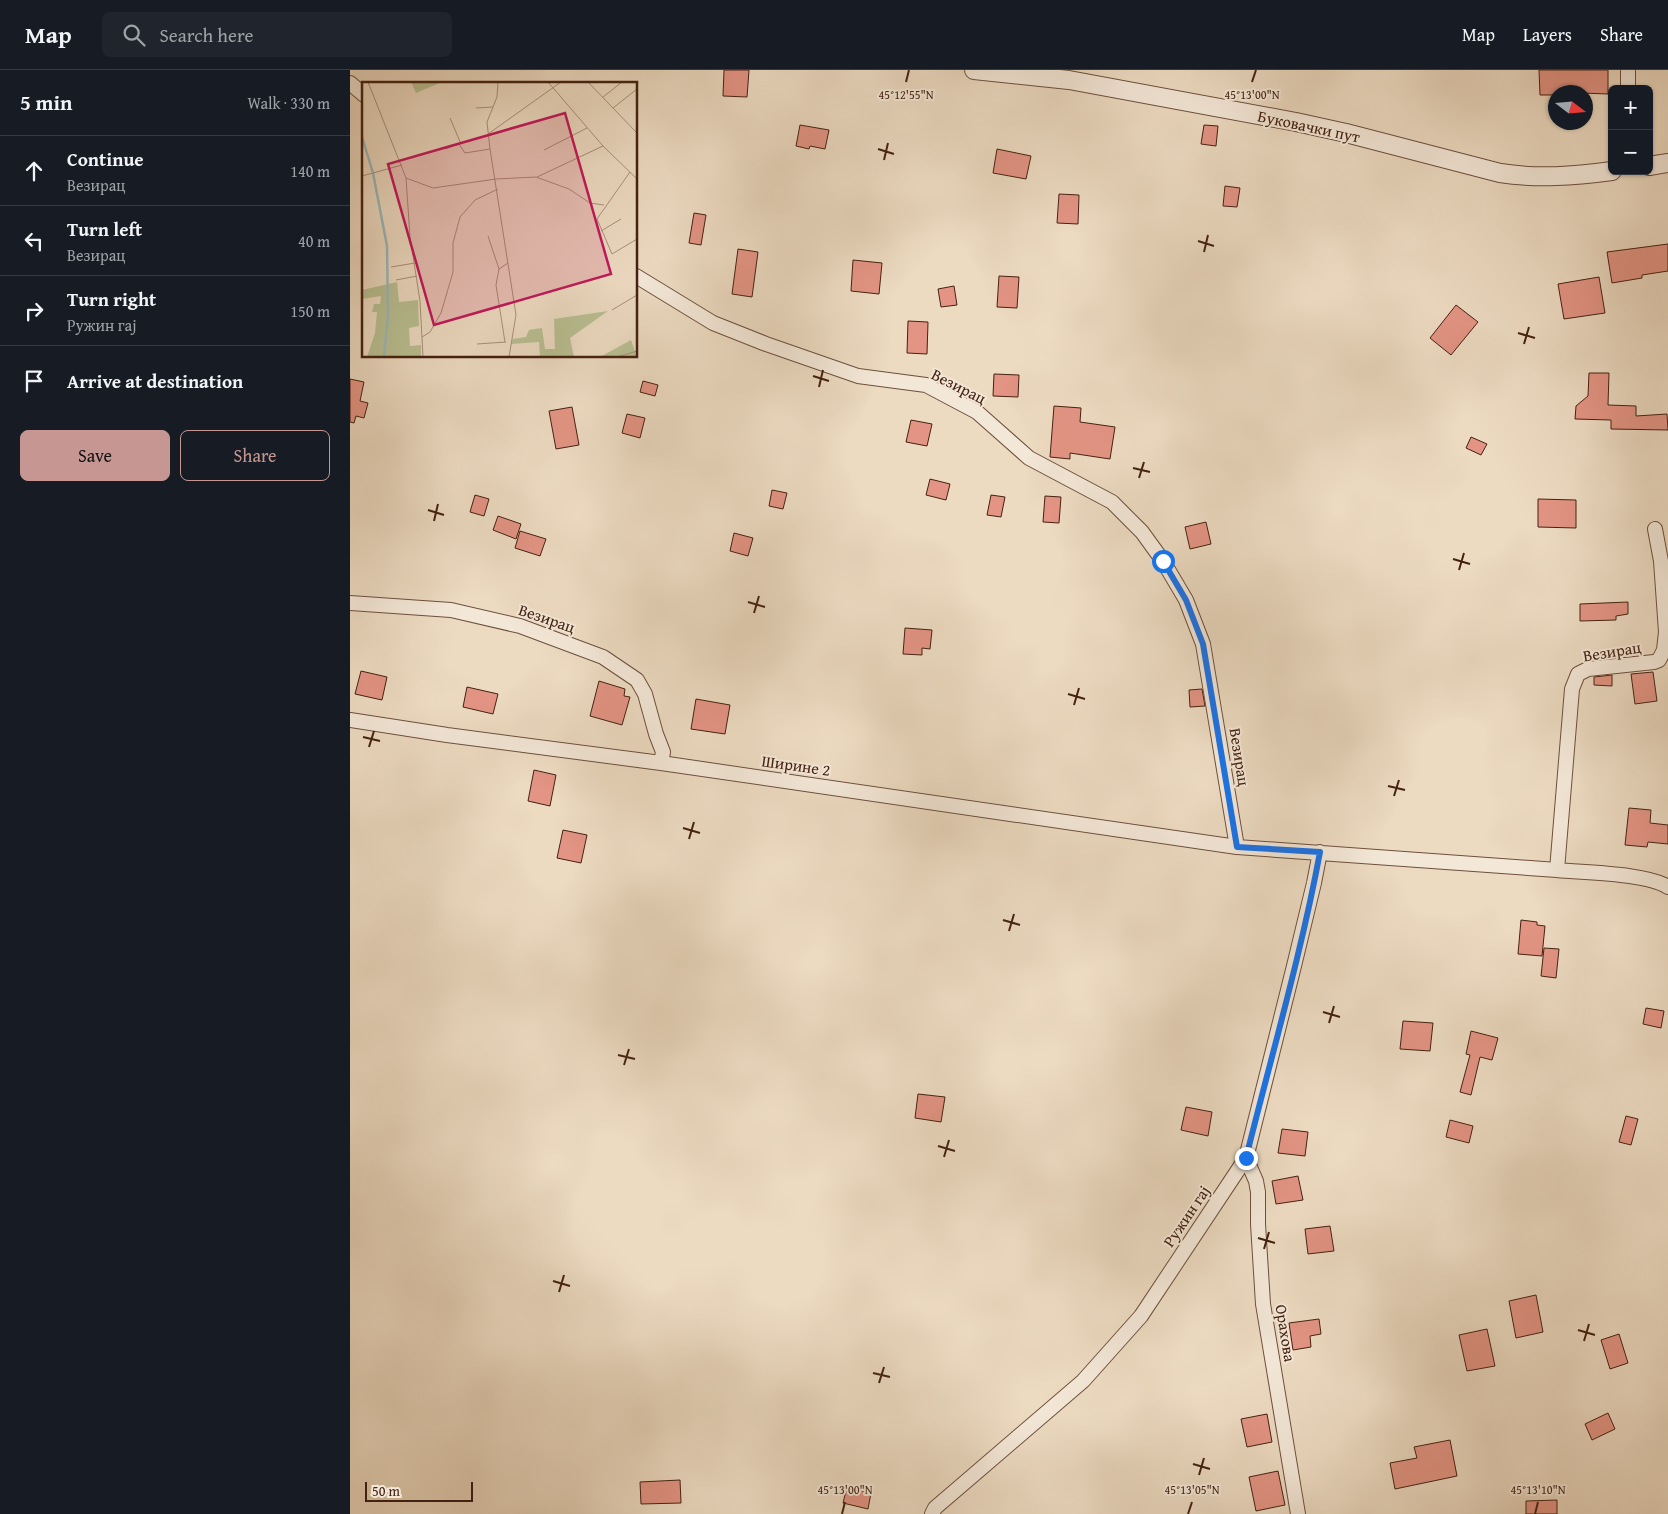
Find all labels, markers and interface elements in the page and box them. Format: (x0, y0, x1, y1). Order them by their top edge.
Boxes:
search box (102, 12, 452, 57)
text: Map (25, 17, 72, 52)
icon: search (120, 21, 148, 49)
text: Search here (160, 21, 253, 49)
text: Map (1462, 21, 1495, 48)
text: Layers (1523, 21, 1572, 48)
text: Share (1600, 21, 1643, 48)
inset map (362, 82, 638, 358)
north arrow (1548, 85, 1593, 130)
map controls (1608, 85, 1653, 175)
button: + (1608, 85, 1653, 130)
text: 45°12'55"N (878, 86, 934, 103)
text: 45°13'00"N (1224, 86, 1280, 103)
text: 5 min (20, 87, 72, 118)
text: Walk · 330 m (247, 91, 330, 115)
street label: Буковачки пут (1256, 103, 1363, 149)
button: − (1608, 130, 1653, 175)
text: Continue (67, 145, 144, 173)
icon: ahead (20, 157, 48, 185)
text: 140 m (290, 159, 330, 183)
text: Везирац (67, 173, 125, 197)
text: Turn left (67, 215, 142, 243)
icon: left (20, 227, 48, 255)
text: 40 m (298, 229, 330, 253)
text: Везирац (67, 243, 125, 267)
text: Turn right (67, 285, 156, 313)
icon: right (20, 297, 48, 325)
text: 150 m (290, 299, 330, 323)
text: Ружин гај (67, 313, 136, 337)
street label: Везирац (928, 362, 990, 410)
icon: arrive (20, 367, 48, 395)
text: Arrive at destination (67, 367, 243, 395)
button: Save (20, 430, 170, 481)
button: Share (180, 430, 330, 481)
route start (1152, 550, 1175, 573)
street label: Везирац (515, 597, 579, 639)
street label: Везирац (1581, 635, 1643, 667)
street label: Везирац (1224, 726, 1256, 788)
street label: Ширине 2 (760, 748, 832, 782)
route end (1235, 1147, 1258, 1170)
street label: Ружин гај (1157, 1180, 1215, 1252)
street label: Орахова (1270, 1303, 1302, 1364)
scale bar (365, 1479, 472, 1502)
text: 50 m (372, 1481, 400, 1501)
text: 45°13'00"N (817, 1481, 873, 1498)
text: 45°13'05"N (1164, 1481, 1220, 1498)
text: 45°13'10"N (1510, 1481, 1566, 1498)

